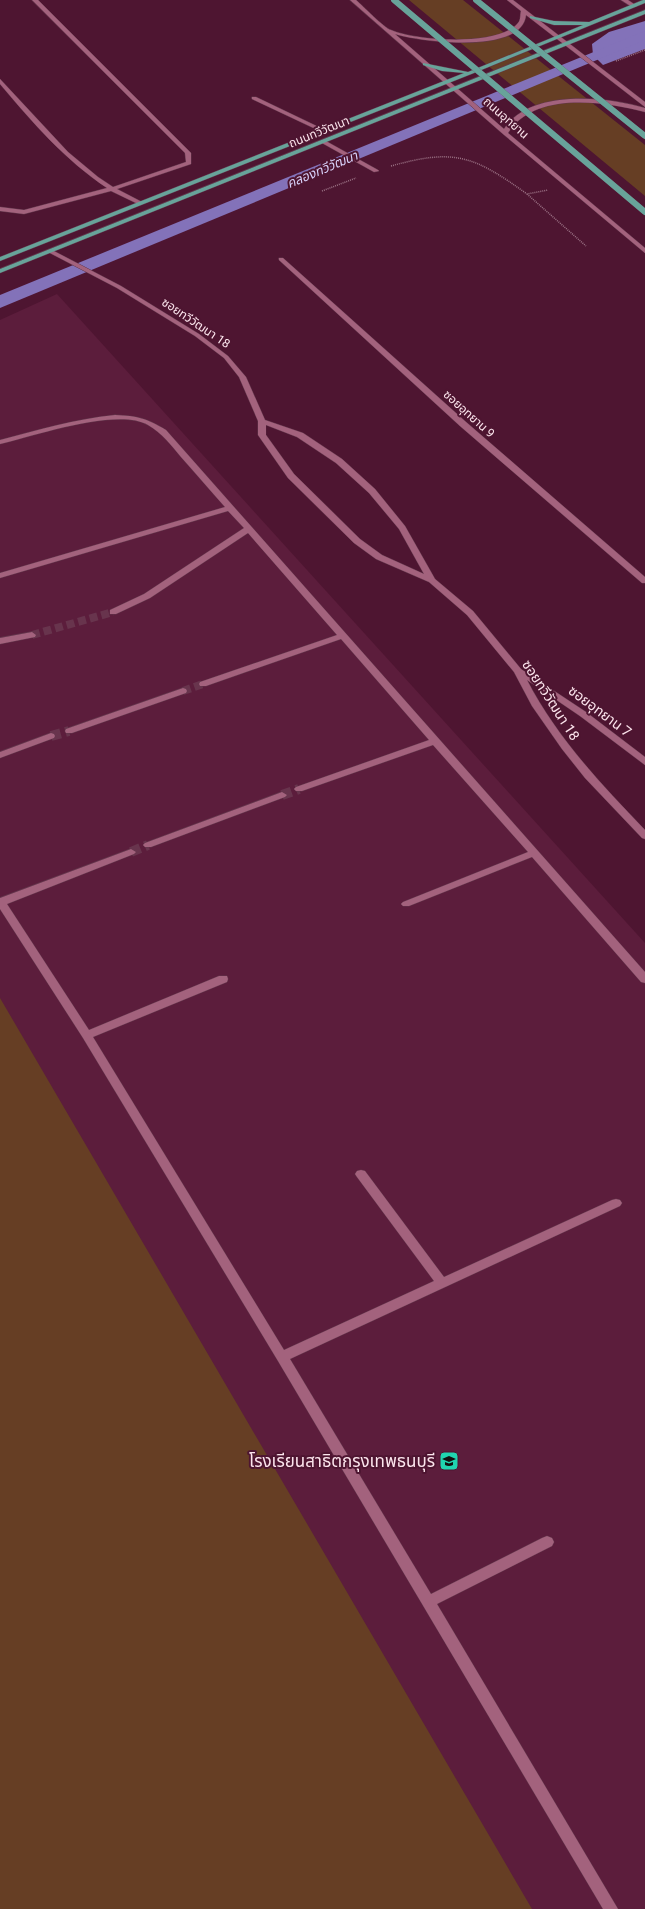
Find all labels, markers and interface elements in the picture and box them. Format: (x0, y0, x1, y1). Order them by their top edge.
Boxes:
street label: ถนนอุทยาน (480, 95, 532, 141)
street label: ถนนทวีวัฒนา (287, 113, 351, 151)
water label: คลองทวีวัฒนา (284, 148, 361, 191)
street label: ซอยทวีวัฒนา 18 (159, 295, 233, 351)
street label: ซอยอุทยาน 9 (441, 387, 497, 441)
street label: ซอยทวีวัฒนา 18 (519, 657, 583, 743)
street label: ซอยอุทยาน 7 (565, 682, 635, 741)
school or university icon: โรงเรียนสาธิตกรุงเทพธนบุรี (438, 1450, 460, 1472)
place label: โรงเรียนสาธิตกรุงเทพธนบุรี (249, 1451, 435, 1472)

